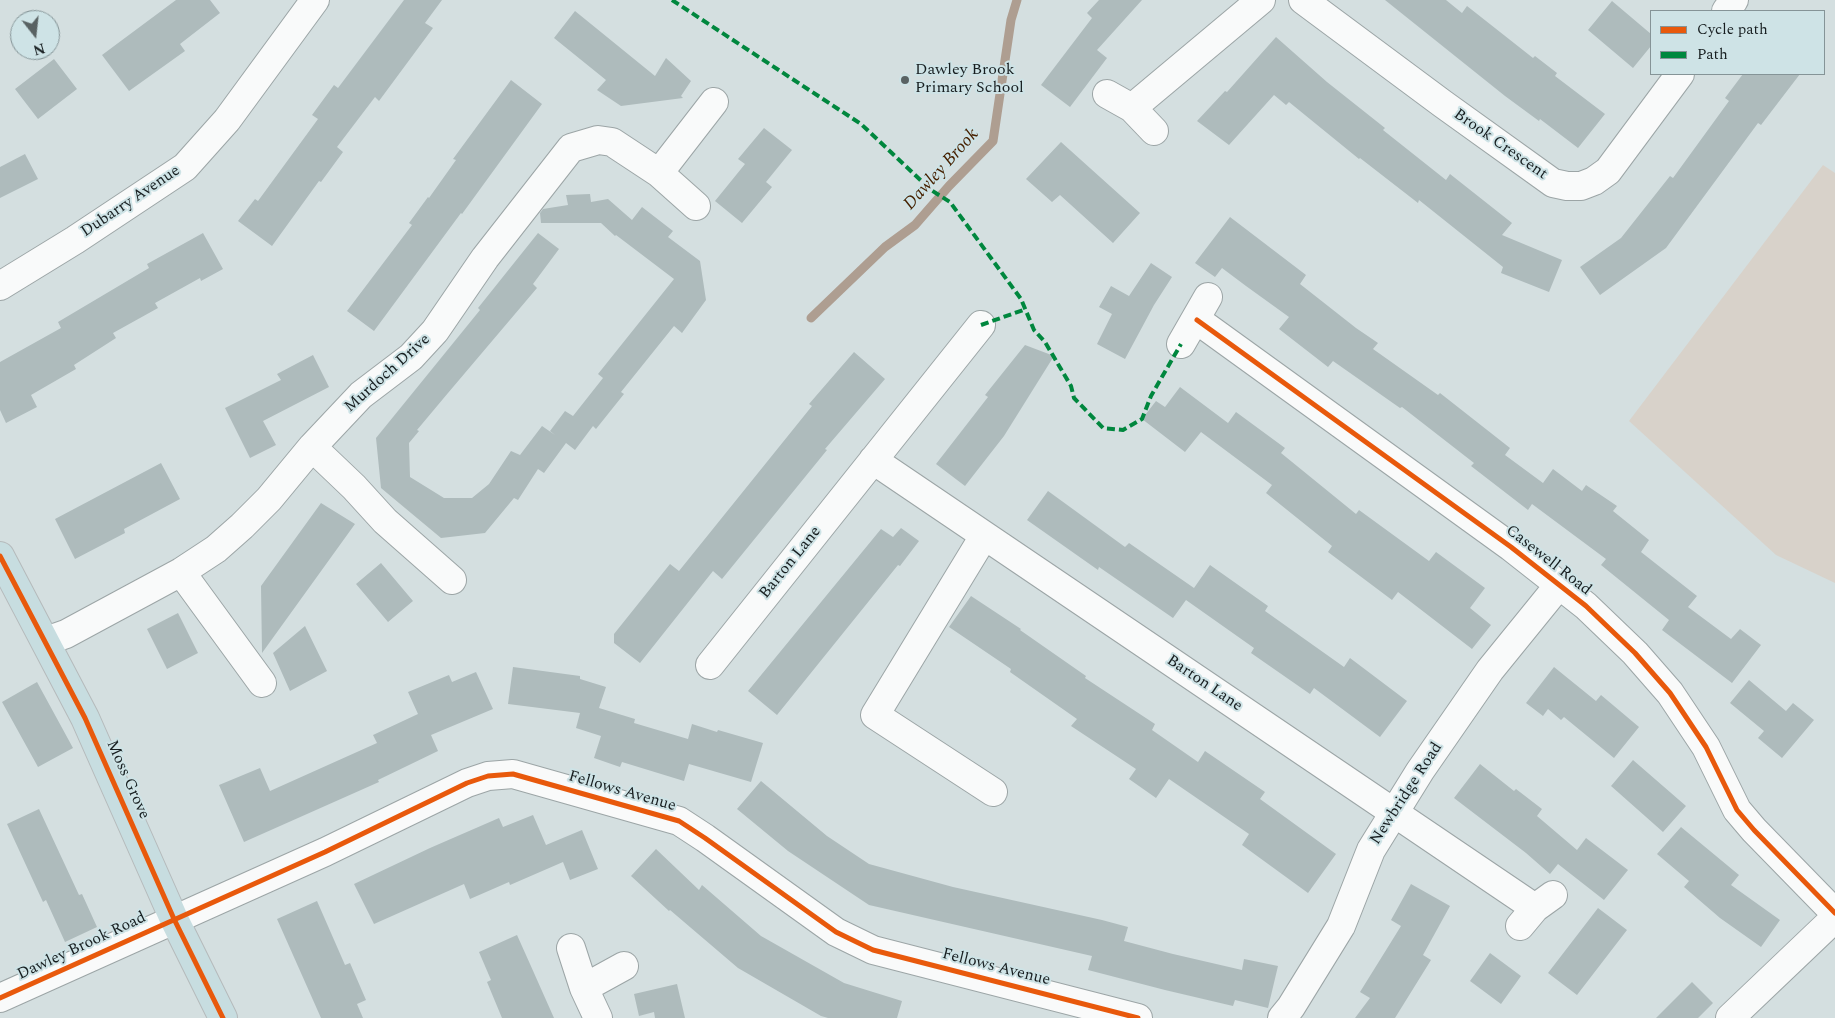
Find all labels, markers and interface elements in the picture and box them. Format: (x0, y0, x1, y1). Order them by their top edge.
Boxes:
north arrow (10, 10, 60, 60)
legend (1650, 10, 1825, 75)
text: Cycle path (1697, 18, 1768, 41)
text: N (31, 37, 47, 61)
text: Path (1697, 43, 1728, 66)
place label: Dawley Brook Primary School (915, 61, 1024, 99)
marker: Dawley Brook Primary School (899, 74, 911, 86)
street label: Brook Crescent (1449, 106, 1551, 184)
water label: Dawley Brook (900, 125, 984, 215)
street label: Dubarry Avenue (78, 162, 184, 242)
street label: Murdoch Drive (341, 331, 435, 417)
street label: Casewell Road (1501, 522, 1595, 600)
street label: Barton Lane (756, 523, 826, 603)
street label: Barton Lane (1162, 652, 1246, 716)
street label: Moss Grove (101, 738, 153, 822)
street label: Newbridge Road (1367, 739, 1447, 849)
street label: Fellows Avenue (566, 767, 678, 817)
street label: Dawley Brook Road (15, 909, 149, 985)
street label: Fellows Avenue (940, 945, 1052, 991)

